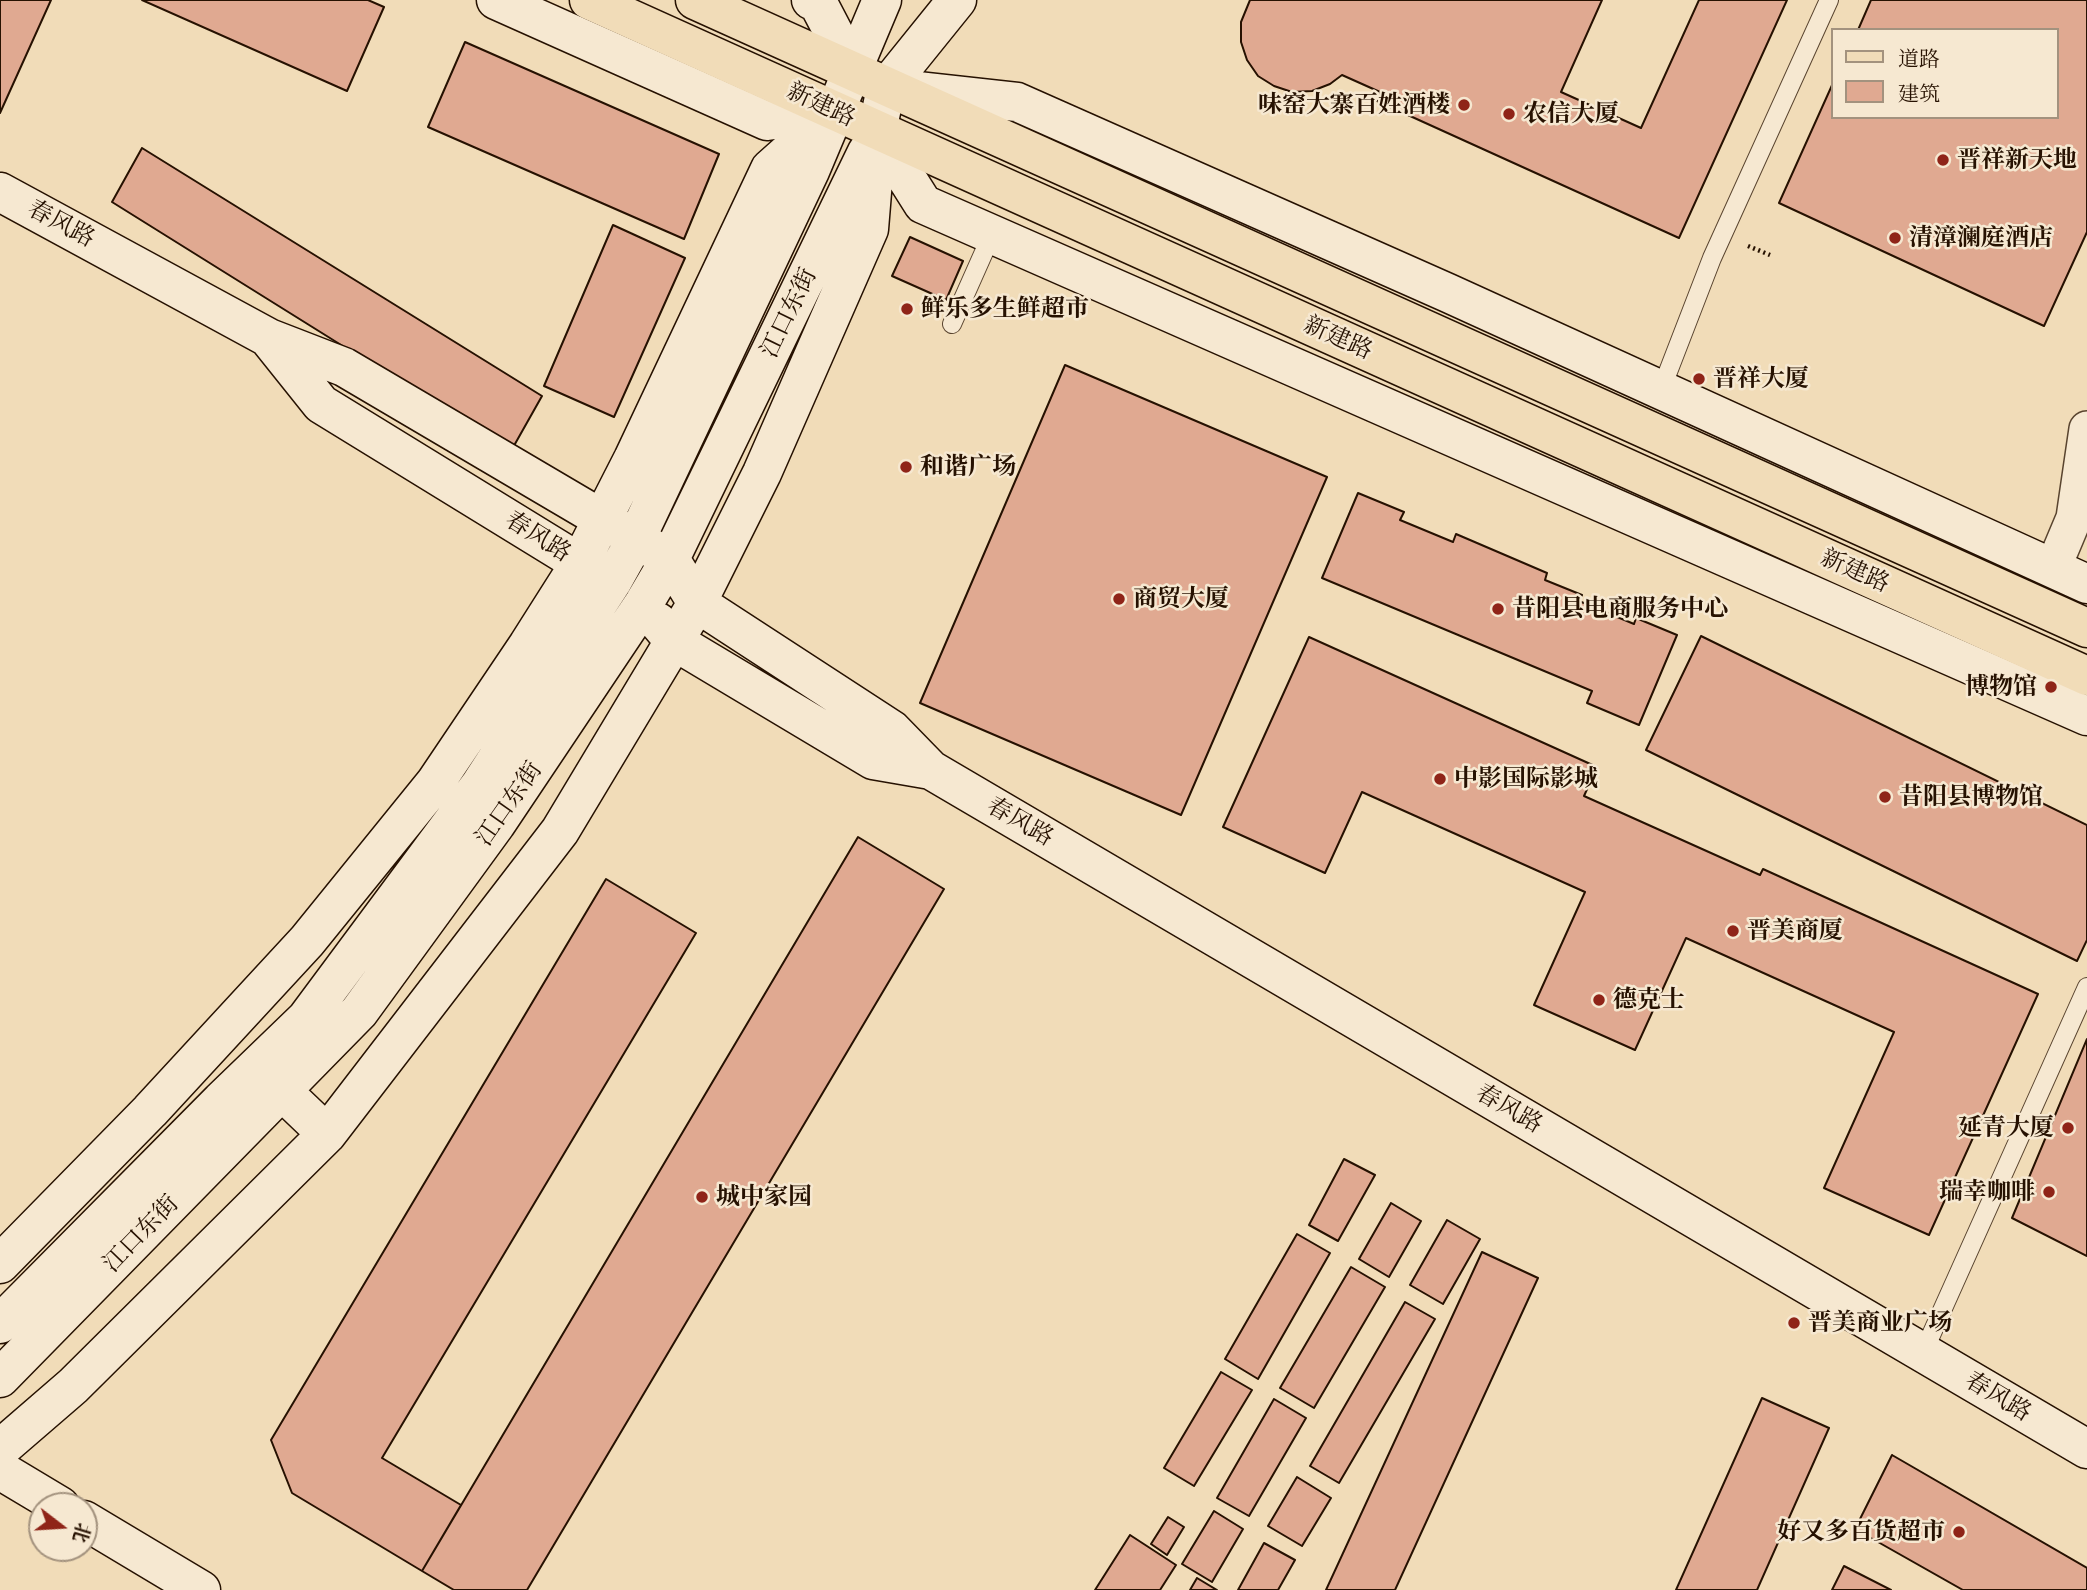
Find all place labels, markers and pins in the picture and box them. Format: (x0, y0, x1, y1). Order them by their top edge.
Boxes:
place label: 味窑大寨百姓酒楼 (1258, 91, 1450, 119)
marker: 味窑大寨百姓酒楼 (1456, 97, 1472, 113)
place label: 农信大厦 (1523, 100, 1619, 128)
marker: 农信大厦 (1501, 106, 1517, 122)
place label: 晋祥新天地 (1957, 146, 2077, 174)
marker: 晋祥新天地 (1935, 152, 1951, 168)
place label: 清漳澜庭酒店 (1909, 224, 2053, 252)
marker: 清漳澜庭酒店 (1887, 230, 1903, 246)
place label: 鲜乐多生鲜超市 (921, 295, 1089, 323)
marker: 鲜乐多生鲜超市 (899, 301, 915, 317)
place label: 晋祥大厦 (1713, 365, 1809, 393)
marker: 晋祥大厦 (1691, 371, 1707, 387)
place label: 和谐广场 (920, 453, 1016, 481)
marker: 和谐广场 (898, 459, 914, 475)
place label: 商贸大厦 (1133, 585, 1229, 613)
marker: 商贸大厦 (1111, 591, 1127, 607)
place label: 昔阳县电商服务中心 (1512, 595, 1728, 623)
marker: 昔阳县电商服务中心 (1490, 601, 1506, 617)
place label: 博物馆 (1965, 673, 2037, 701)
marker: 博物馆 (2043, 679, 2059, 695)
place label: 中影国际影城 (1454, 765, 1598, 793)
marker: 中影国际影城 (1432, 771, 1448, 787)
place label: 昔阳县博物馆 (1899, 783, 2043, 811)
marker: 昔阳县博物馆 (1877, 789, 1893, 805)
place label: 晋美商厦 (1747, 917, 1843, 945)
marker: 晋美商厦 (1725, 923, 1741, 939)
place label: 德克士 (1613, 986, 1685, 1014)
marker: 德克士 (1591, 992, 1607, 1008)
place label: 延青大厦 (1958, 1114, 2054, 1142)
marker: 延青大厦 (2060, 1120, 2076, 1136)
place label: 瑞幸咖啡 (1939, 1178, 2035, 1206)
place label: 城中家园 (716, 1183, 812, 1211)
marker: 瑞幸咖啡 (2041, 1184, 2057, 1200)
marker: 城中家园 (694, 1189, 710, 1205)
place label: 晋美商业广场 (1808, 1309, 1952, 1337)
marker: 晋美商业广场 (1786, 1315, 1802, 1331)
place label: 好又多百货超市 (1777, 1518, 1945, 1546)
marker: 好又多百货超市 (1951, 1524, 1967, 1540)

